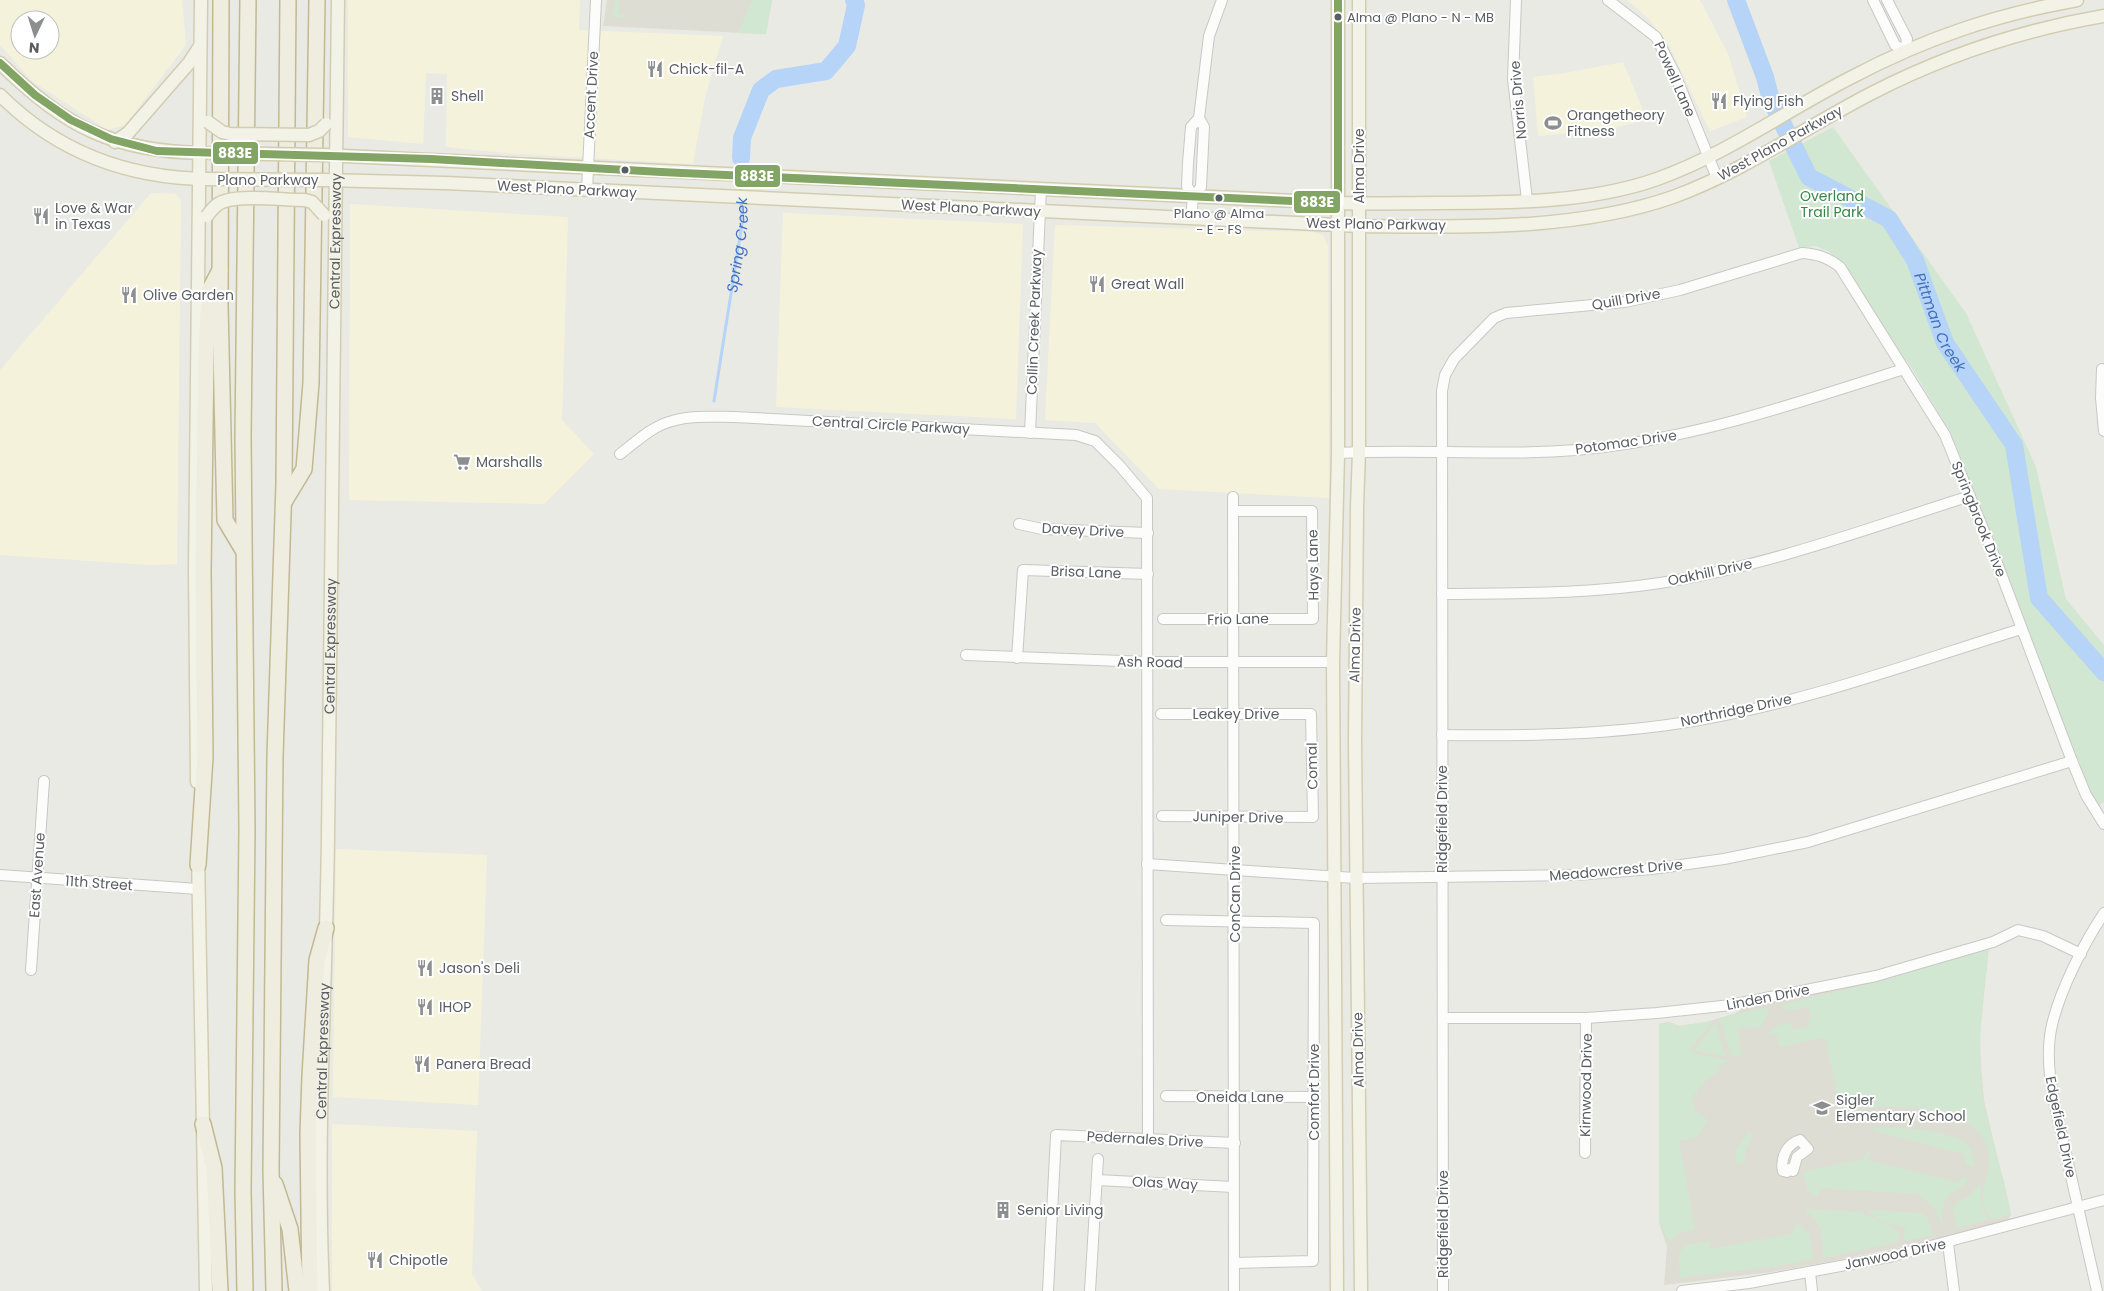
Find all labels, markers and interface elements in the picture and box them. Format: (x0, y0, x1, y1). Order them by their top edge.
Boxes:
place label: Alma @ Plano - N - MB (1347, 8, 1494, 27)
north arrow (10, 10, 60, 60)
marker: Alma @ Plano - N - MB (1333, 12, 1343, 22)
text: N (28, 38, 40, 58)
street label: Powell Lane (1649, 38, 1701, 120)
street label: Accent Drive (579, 50, 603, 139)
restaurant icon: Chick-fil-A (645, 59, 665, 79)
place label: Chick-fil-A (669, 59, 744, 79)
street label: Norris Drive (1505, 60, 1531, 140)
building icon: Shell (427, 86, 447, 106)
place label: Shell (451, 86, 484, 106)
restaurant icon: Flying Fish (1709, 91, 1729, 111)
place label: Flying Fish (1733, 91, 1804, 111)
street label: West Plano Parkway (1714, 100, 1846, 186)
place label: Orangetheory Fitness (1567, 105, 1665, 141)
sports icon: Orangetheory Fitness (1543, 113, 1563, 133)
street label: Alma Drive (1349, 128, 1369, 204)
line badge: 883E (212, 141, 259, 165)
text: 883E (218, 143, 252, 163)
line badge: 883E (734, 164, 781, 188)
unlabelled marker (620, 165, 630, 175)
text: 883E (740, 166, 774, 186)
street label: Plano Parkway (217, 170, 319, 190)
street label: Central Expressway (324, 173, 346, 309)
street label: West Plano Parkway (497, 175, 638, 203)
park label: Overland Trail Park (1800, 186, 1864, 222)
line badge: 883E (1293, 190, 1341, 214)
text: 883E (1300, 192, 1334, 212)
marker: Plano @ Alma - E - FS (1214, 193, 1224, 203)
street label: West Plano Parkway (901, 194, 1042, 222)
water label: Spring Creek (721, 196, 752, 294)
place label: Love & War in Texas (55, 198, 133, 234)
place label: Plano @ Alma - E - FS (1174, 204, 1264, 239)
restaurant icon: Love & War in Texas (31, 206, 51, 226)
street label: West Plano Parkway (1306, 213, 1446, 235)
street label: Collin Creek Parkway (1021, 249, 1047, 395)
water label: Pittman Creek (1910, 269, 1972, 377)
restaurant icon: Great Wall (1087, 274, 1107, 294)
place label: Great Wall (1111, 274, 1184, 294)
street label: Quill Drive (1590, 283, 1662, 315)
restaurant icon: Olive Garden (119, 285, 139, 305)
place label: Olive Garden (143, 285, 234, 305)
street label: Central Circle Parkway (812, 411, 971, 439)
street label: Potomac Drive (1574, 425, 1678, 459)
supermarket icon: Marshalls (452, 452, 472, 472)
place label: Marshalls (476, 452, 543, 472)
street label: Springbrook Drive (1947, 458, 2012, 580)
street label: Davey Drive (1041, 518, 1125, 542)
street label: Hays Lane (1302, 529, 1324, 601)
street label: Oakhill Drive (1666, 553, 1754, 591)
street label: Brisa Lane (1050, 561, 1122, 583)
street label: Central Expressway (319, 578, 341, 714)
street label: Alma Drive (1344, 607, 1366, 683)
street label: Frio Lane (1207, 608, 1269, 630)
street label: Ash Road (1117, 651, 1183, 673)
street label: Northridge Drive (1679, 688, 1794, 732)
street label: Leakey Drive (1193, 704, 1280, 724)
street label: Comal (1302, 742, 1322, 790)
street label: Ridgefield Drive (1432, 765, 1452, 873)
street label: Juniper Drive (1192, 806, 1284, 828)
street label: East Avenue (24, 831, 50, 918)
street label: ConCan Drive (1225, 845, 1245, 942)
street label: Meadowcrest Drive (1549, 854, 1684, 886)
street label: 11th Street (65, 871, 133, 895)
restaurant icon: Jason's Deli (415, 958, 435, 978)
place label: Jason's Deli (439, 958, 520, 978)
street label: Linden Drive (1725, 979, 1812, 1015)
street label: Central Expressway (311, 983, 334, 1119)
restaurant icon: IHOP (415, 997, 435, 1017)
place label: IHOP (439, 997, 471, 1017)
street label: Alma Drive (1347, 1012, 1369, 1088)
street label: Kirnwood Drive (1575, 1033, 1597, 1137)
street label: Comfort Drive (1304, 1043, 1324, 1140)
restaurant icon: Panera Bread (412, 1054, 432, 1074)
place label: Panera Bread (436, 1054, 531, 1074)
street label: Edgefield Drive (2040, 1074, 2082, 1180)
street label: Oneida Lane (1196, 1087, 1284, 1107)
place label: Sigler Elementary School (1836, 1090, 1966, 1126)
school or university icon: Sigler Elementary School (1812, 1098, 1832, 1118)
street label: Pedernales Drive (1086, 1126, 1204, 1152)
street label: Ridgefield Drive (1433, 1170, 1453, 1278)
street label: Olas Way (1132, 1171, 1199, 1195)
building icon: Senior Living (993, 1200, 1013, 1220)
place label: Senior Living (1017, 1200, 1103, 1220)
street label: Janwood Drive (1842, 1233, 1948, 1275)
restaurant icon: Chipotle (365, 1250, 385, 1270)
place label: Chipotle (389, 1250, 448, 1270)

